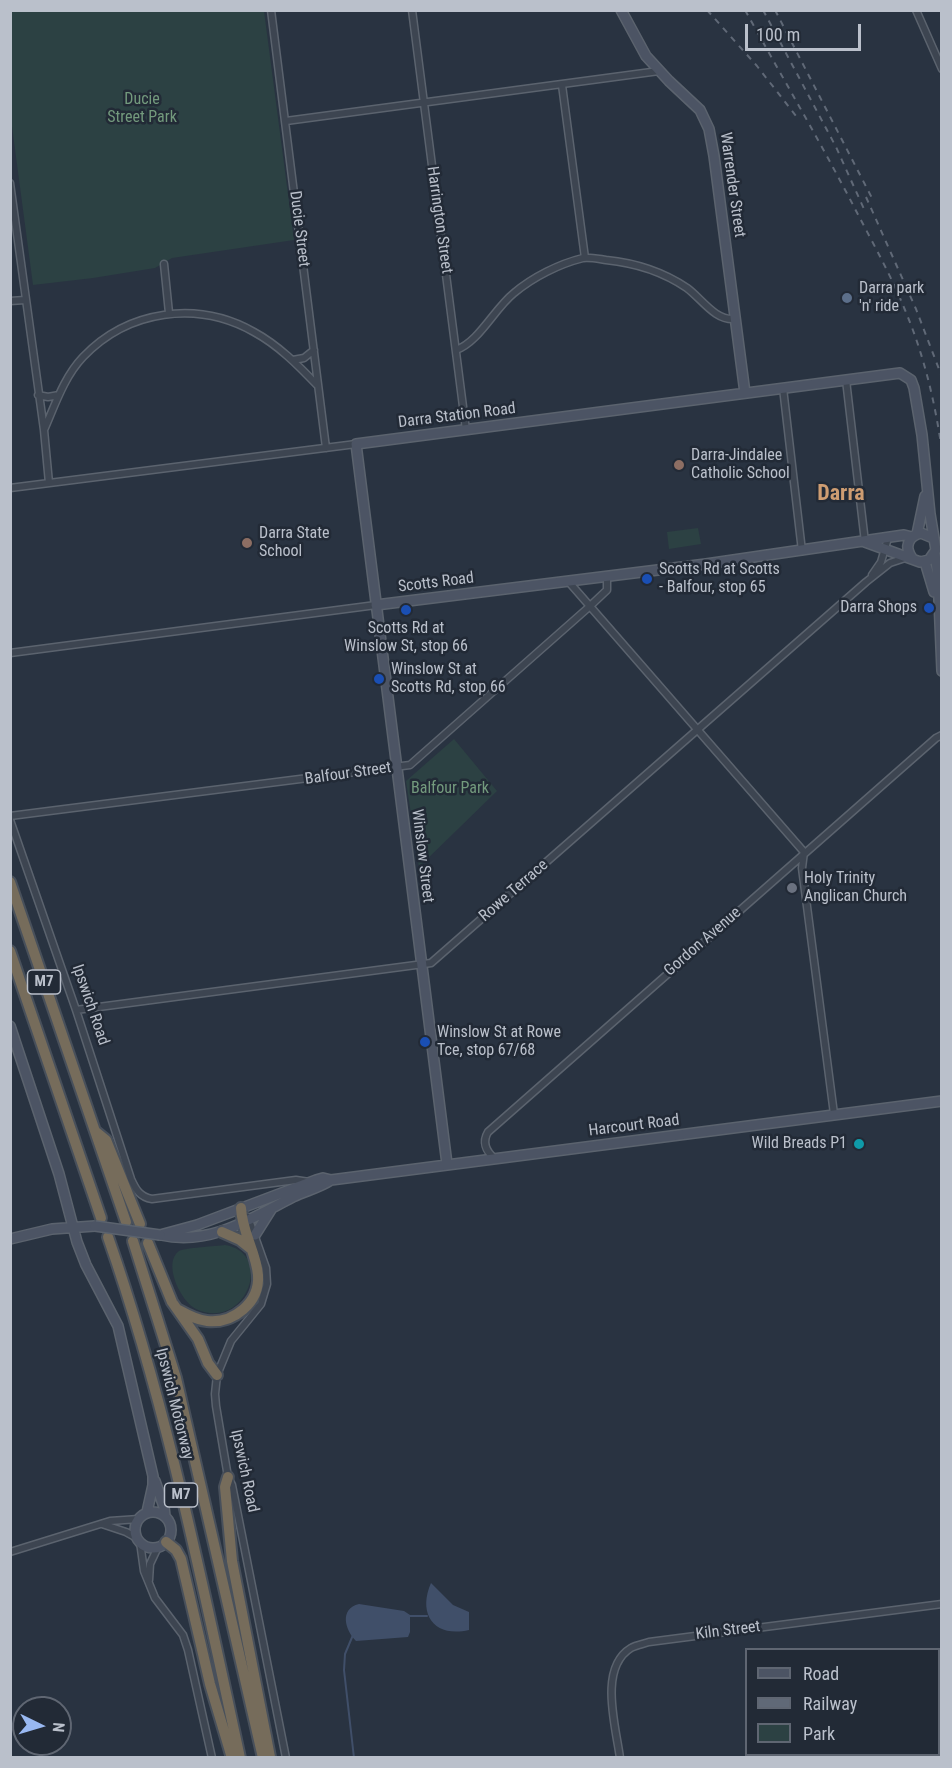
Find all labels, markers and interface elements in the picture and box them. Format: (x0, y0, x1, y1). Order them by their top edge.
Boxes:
scale bar (748, 12, 864, 50)
text: 100 m (756, 24, 800, 45)
park label: Ducie Street Park (107, 90, 177, 128)
street label: Warrender Street (715, 131, 749, 239)
street label: Harrington Street (422, 165, 456, 275)
street label: Ducie Street (285, 190, 313, 268)
place label: Darra park 'n' ride (859, 279, 924, 317)
marker: Darra park 'n' ride (840, 291, 854, 305)
street label: Darra Station Road (397, 399, 517, 433)
place label: Darra-Jindalee Catholic School (691, 446, 790, 484)
marker: Darra-Jindalee Catholic School (672, 458, 686, 472)
district label: Darra (817, 481, 865, 507)
place label: Darra State School (259, 524, 330, 562)
marker: Darra State School (240, 536, 254, 550)
place label: Scotts Rd at Scotts - Balfour, stop 65 (659, 560, 780, 598)
street label: Scotts Road (397, 569, 475, 597)
marker: Scotts Rd at Scotts - Balfour, stop 65 (640, 572, 654, 586)
place label: Darra Shops (840, 598, 917, 618)
marker: Darra Shops (922, 601, 936, 615)
marker: Scotts Rd at Winslow St, stop 66 (399, 603, 413, 617)
place label: Scotts Rd at Winslow St, stop 66 (344, 619, 468, 657)
place label: Winslow St at Scotts Rd, stop 66 (391, 660, 506, 698)
marker: Winslow St at Scotts Rd, stop 66 (372, 672, 386, 686)
street label: Balfour Street (304, 758, 392, 790)
park label: Balfour Park (411, 779, 489, 799)
street label: Winslow Street (407, 808, 437, 904)
street label: Rowe Terrace (476, 856, 552, 926)
place label: Holy Trinity Anglican Church (804, 869, 907, 907)
marker: Holy Trinity Anglican Church (785, 881, 799, 895)
street label: Gordon Avenue (661, 903, 745, 981)
street label: Ipswich Road (67, 962, 113, 1048)
road number: M7 (28, 970, 60, 994)
place label: Winslow St at Rowe Tce, stop 67/68 (437, 1023, 561, 1061)
marker: Winslow St at Rowe Tce, stop 67/68 (418, 1035, 432, 1049)
street label: Harcourt Road (588, 1111, 680, 1141)
place label: Wild Breads P1 (752, 1134, 847, 1154)
marker: Wild Breads P1 (852, 1137, 866, 1151)
street label: Ipswich Motorway (151, 1346, 197, 1462)
street label: Ipswich Road (226, 1428, 262, 1514)
road number: M7 (164, 1483, 198, 1507)
street label: Kiln Street (695, 1618, 761, 1644)
legend (745, 1648, 940, 1756)
text: Road (803, 1663, 839, 1684)
text: Railway (803, 1693, 857, 1714)
north arrow (12, 1696, 72, 1756)
text: N (49, 1722, 68, 1733)
text: Park (803, 1723, 835, 1744)

